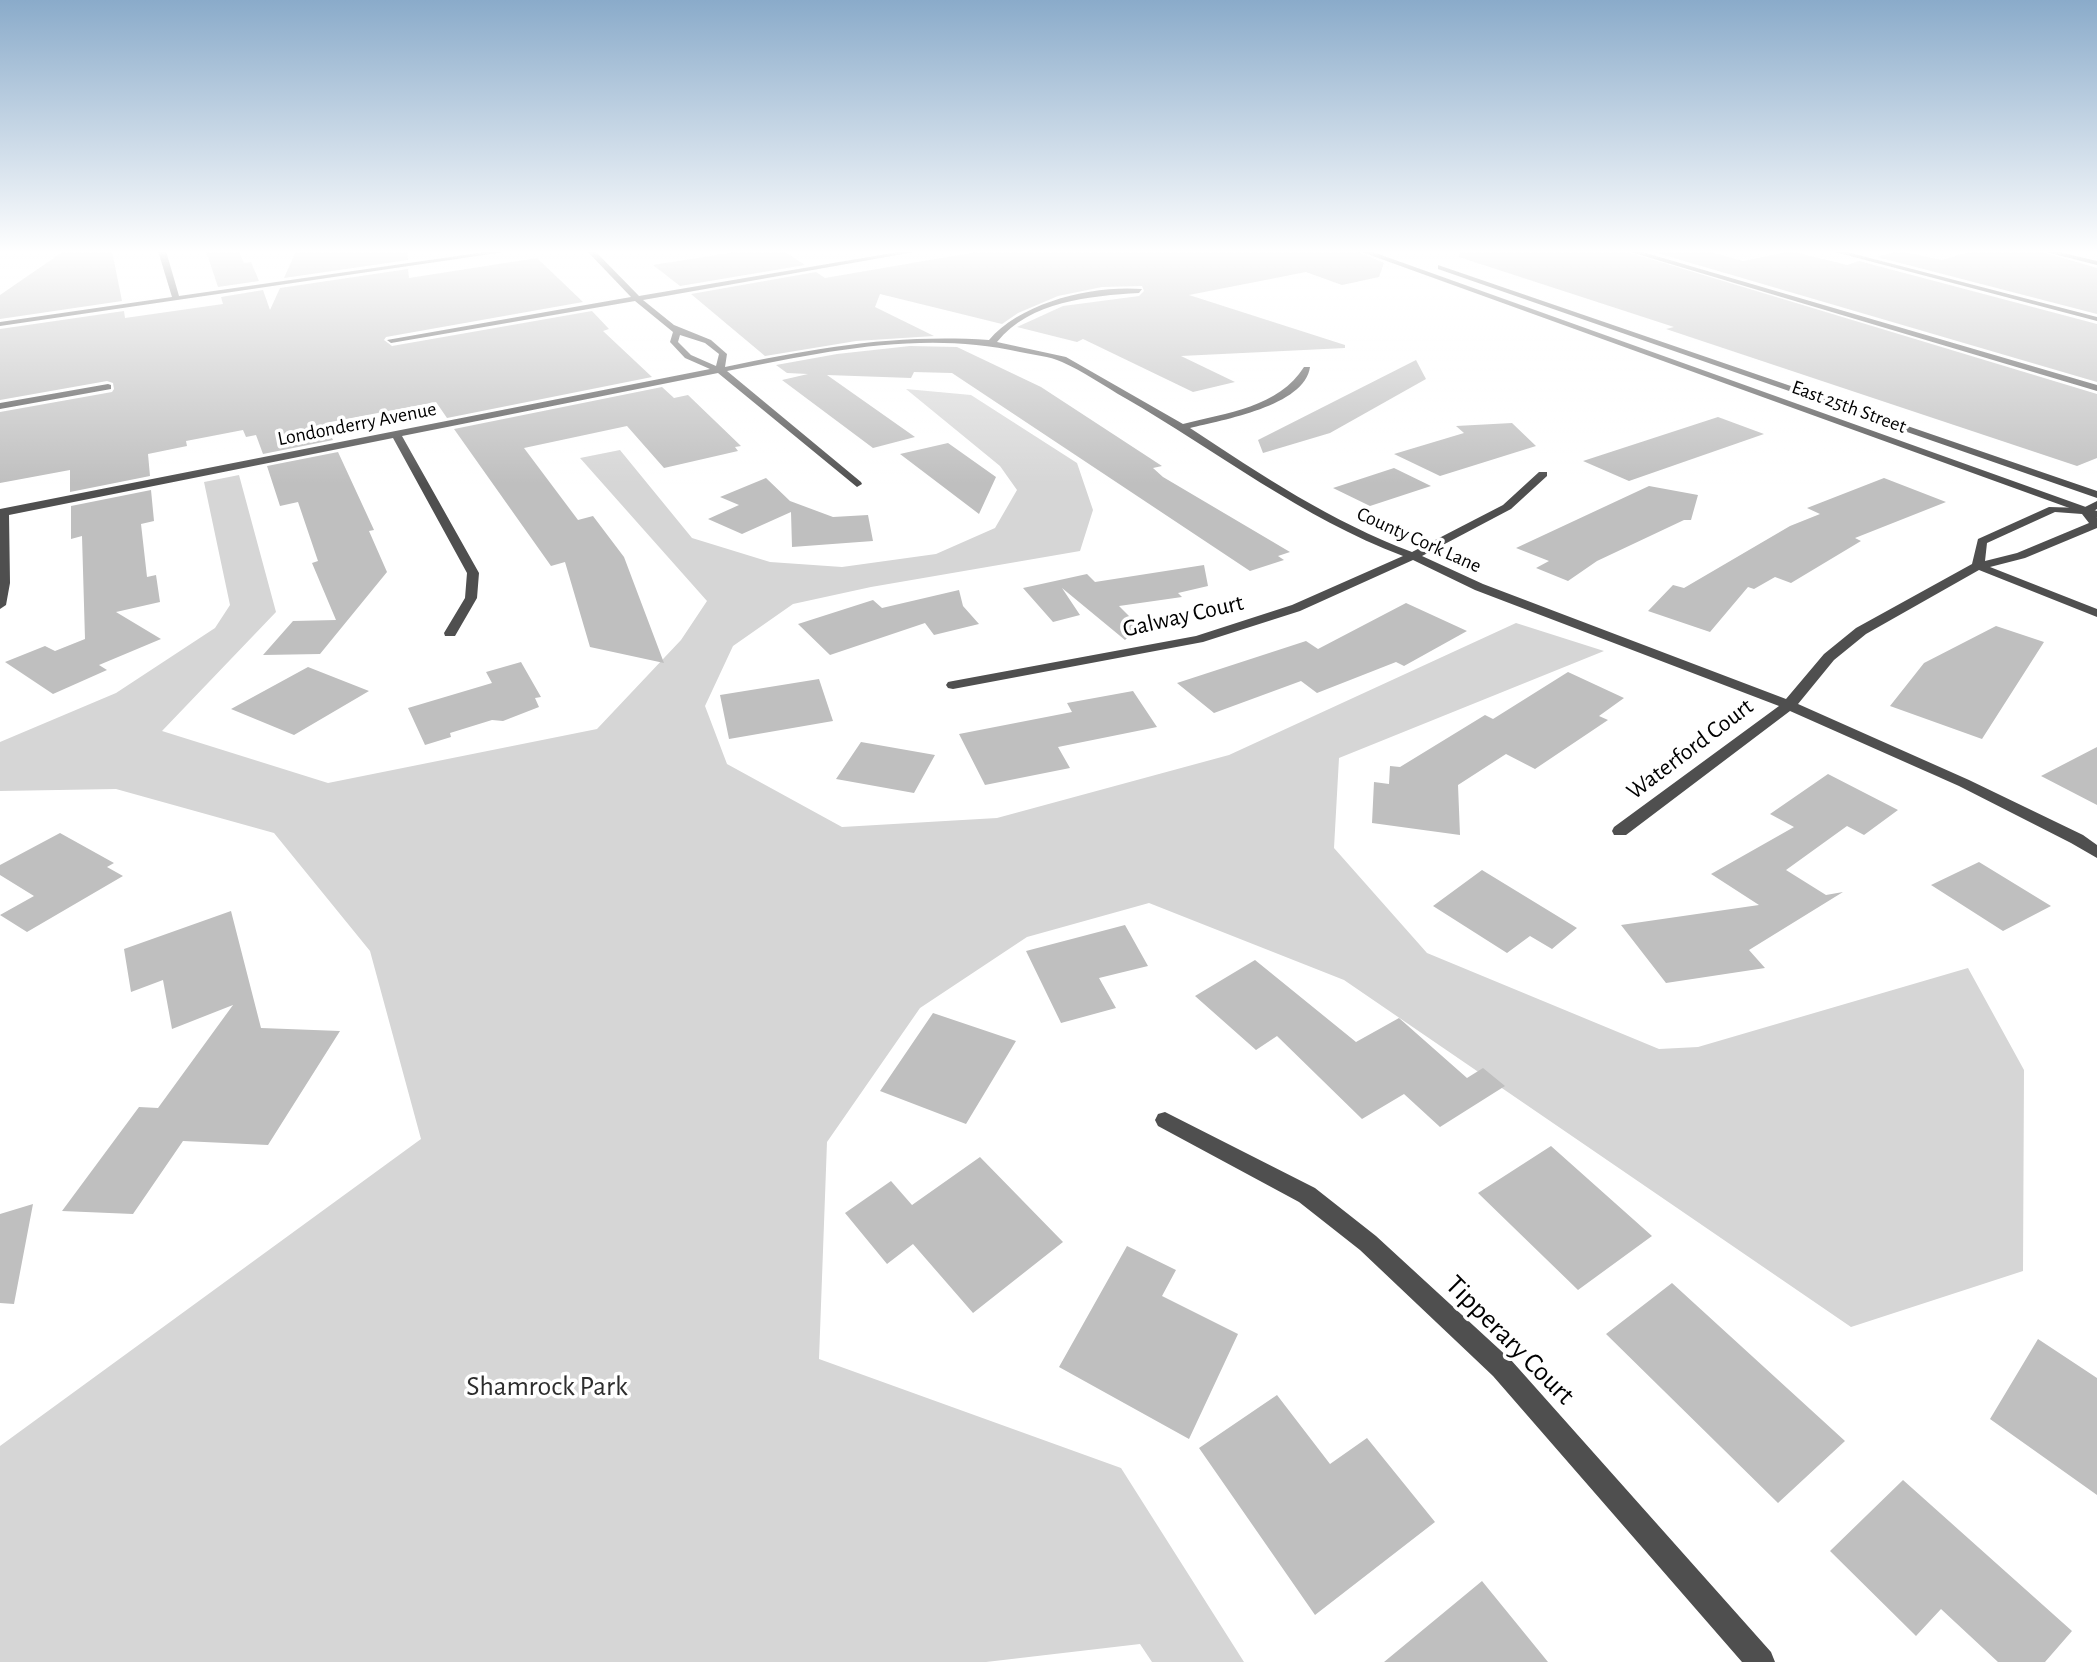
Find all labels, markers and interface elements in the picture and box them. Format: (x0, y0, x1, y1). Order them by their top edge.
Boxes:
street label: East 25th Street (1788, 375, 1910, 439)
street label: Londonderry Avenue (276, 397, 438, 451)
street label: County Cork Lane (1353, 502, 1485, 578)
street label: Galway Court (1120, 588, 1246, 644)
street label: Waterford Court (1621, 692, 1759, 806)
street label: Tipperary Court (1438, 1268, 1582, 1412)
park label: Shamrock Park (466, 1370, 628, 1404)

